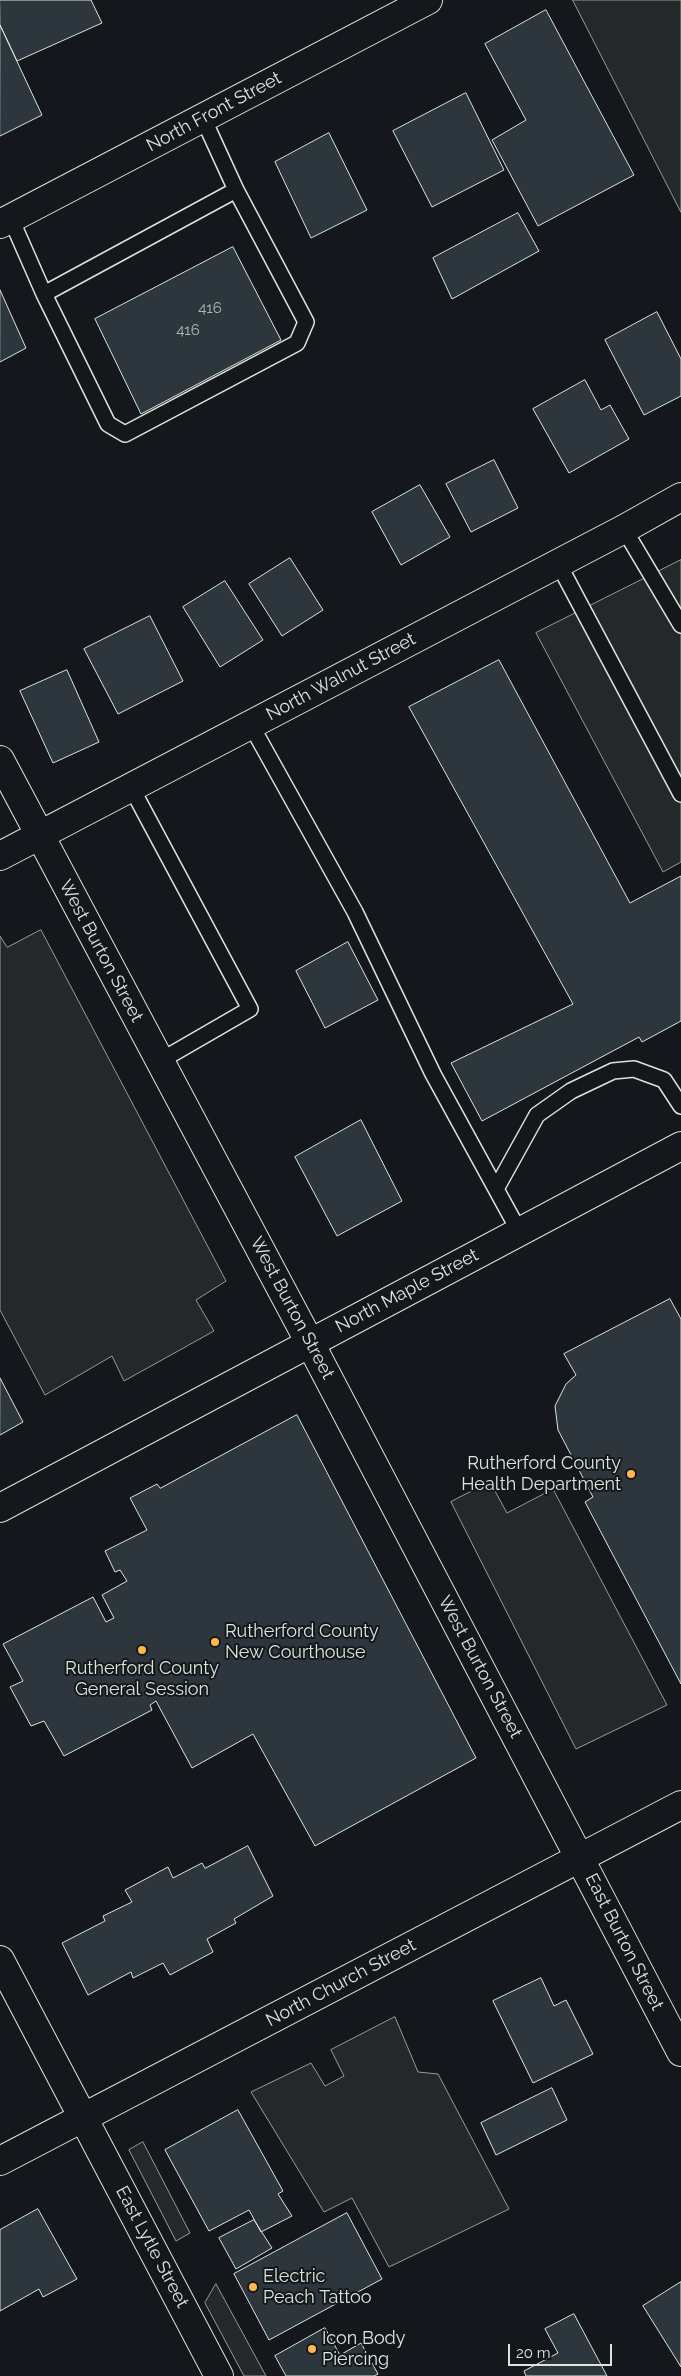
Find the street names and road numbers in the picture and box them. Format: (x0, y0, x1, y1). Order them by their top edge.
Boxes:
street label: North Front Street (143, 67, 285, 157)
street label: North Walnut Street (263, 628, 419, 726)
street label: West Burton Street (54, 876, 148, 1026)
street label: West Burton Street (245, 1233, 339, 1383)
street label: North Maple Street (332, 1244, 482, 1338)
street label: West Burton Street (433, 1592, 527, 1742)
street label: East Burton Street (580, 1870, 668, 2014)
street label: North Church Street (263, 1934, 419, 2032)
street label: East Lytle Street (111, 2182, 193, 2312)

